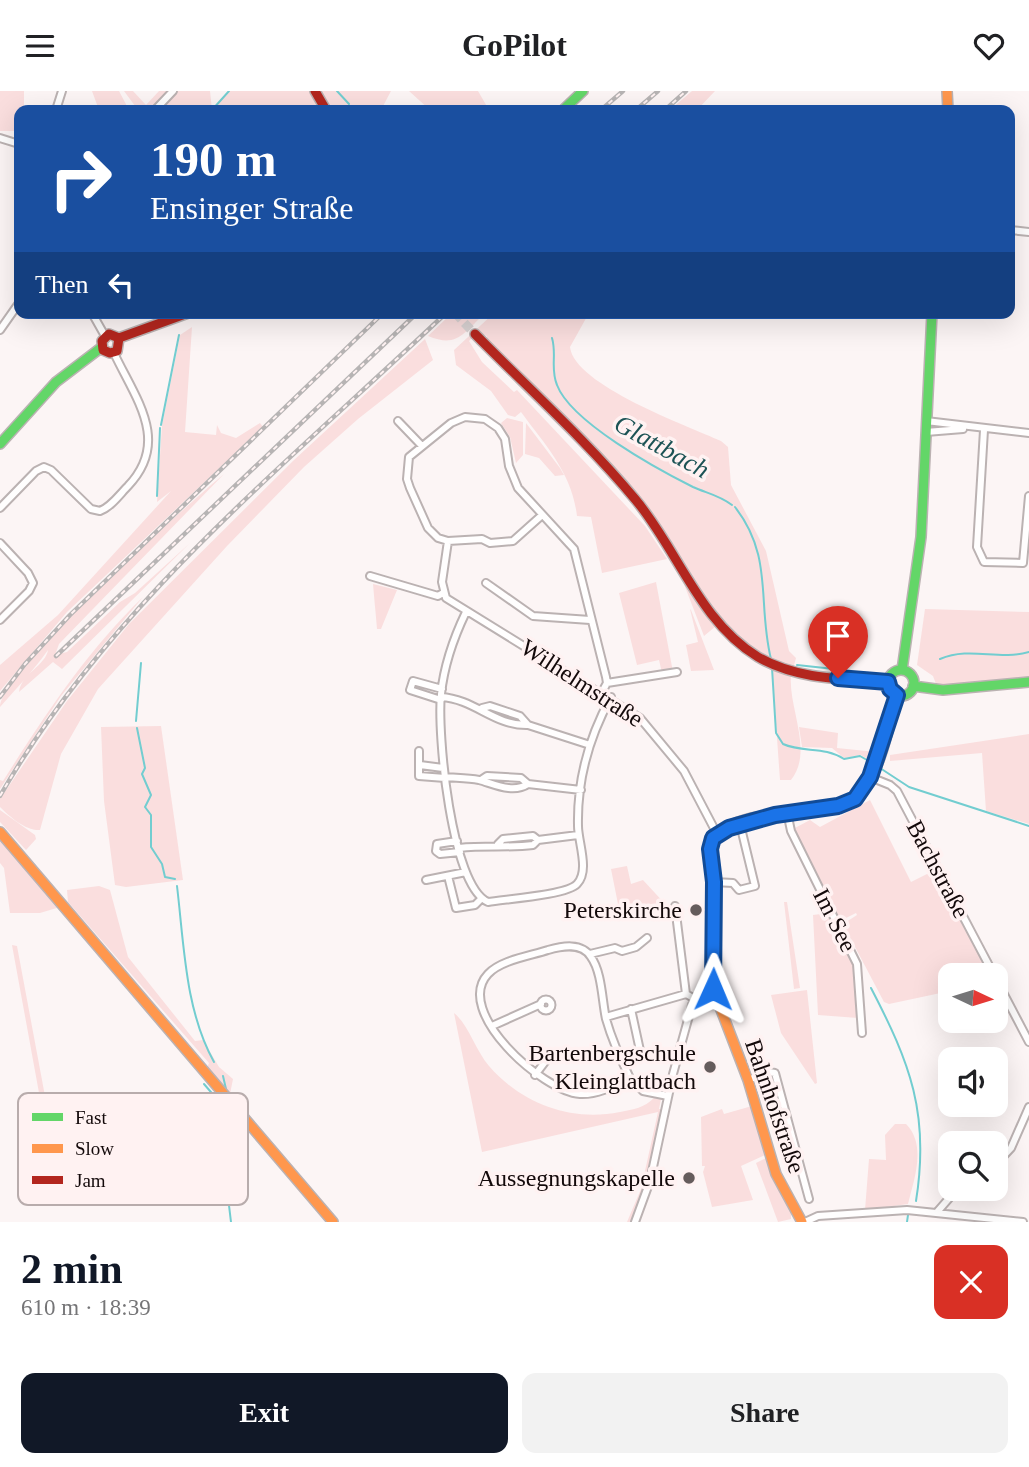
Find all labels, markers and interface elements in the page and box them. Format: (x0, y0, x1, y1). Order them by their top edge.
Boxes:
icon: menu (21, 27, 59, 65)
text: GoPilot (462, 27, 567, 63)
icon: heart (970, 27, 1008, 65)
text: 190 m (150, 132, 277, 187)
icon: right (35, 133, 126, 224)
text: Ensinger Straße (150, 190, 354, 226)
icon: left (102, 266, 140, 304)
text: Then (35, 270, 88, 299)
water label: Glattbach (609, 409, 714, 484)
pin (808, 606, 868, 678)
icon: arrive (819, 617, 857, 655)
street label: Wilhelmstraße (516, 634, 648, 732)
street label: Bachstraße (901, 816, 975, 922)
street label: Im See (808, 884, 862, 956)
place label: Peterskirche (563, 897, 682, 923)
marker: Peterskirche (688, 902, 704, 918)
position arrow (676, 952, 750, 1026)
north arrow (938, 963, 1008, 1033)
map controls (938, 963, 1008, 1201)
street label: Bahnhofstraße (740, 1036, 810, 1176)
place label: Bartenbergschule Kleinglattbach (529, 1040, 696, 1094)
button: sound (938, 1047, 1008, 1117)
marker: Bartenbergschule Kleinglattbach (702, 1059, 718, 1075)
legend (18, 1093, 248, 1205)
text: Fast (75, 1107, 107, 1128)
button: search (938, 1131, 1008, 1201)
text: Slow (75, 1138, 114, 1159)
place label: Aussegnungskapelle (478, 1165, 675, 1191)
text: Jam (75, 1170, 106, 1191)
marker: Aussegnungskapelle (681, 1170, 697, 1186)
button: close (934, 1245, 1008, 1319)
text: 2 min (21, 1246, 123, 1292)
text: 610 m · 18:39 (21, 1295, 151, 1320)
button: Exit (21, 1373, 508, 1453)
button: Share (522, 1373, 1008, 1453)

